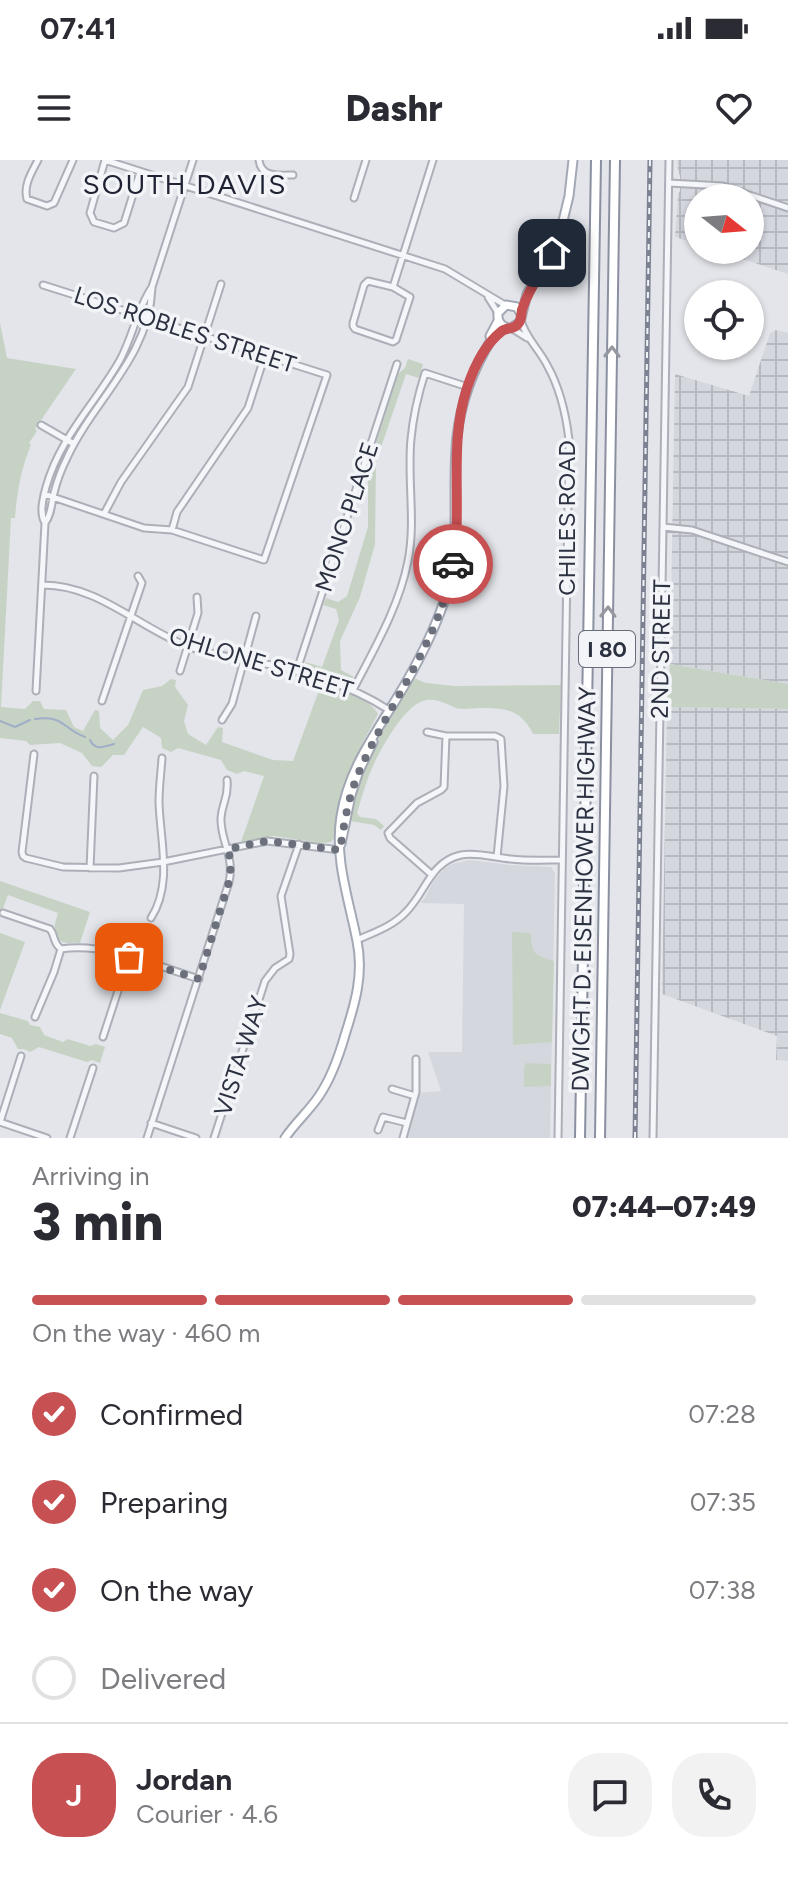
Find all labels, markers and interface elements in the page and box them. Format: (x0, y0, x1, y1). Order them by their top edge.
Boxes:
text: 07:41 (40, 10, 117, 47)
icon: menu (32, 86, 76, 130)
icon: heart (712, 86, 756, 130)
text: Dashr (345, 87, 443, 130)
district label: SOUTH DAVIS (82, 167, 288, 201)
north arrow (684, 184, 764, 264)
map controls (684, 184, 764, 360)
pin (518, 219, 586, 287)
icon: home (530, 231, 574, 275)
street label: LOS ROBLES STREET (71, 280, 300, 379)
button: locate (684, 280, 764, 360)
one-way arrow (603, 345, 621, 358)
street label: MONO PLACE (309, 438, 384, 595)
street label: CHILES ROAD (552, 440, 581, 596)
courier (413, 524, 493, 604)
icon: car (431, 542, 475, 586)
street label: 2ND STREET (645, 579, 676, 719)
one-way arrow (599, 605, 617, 618)
street label: OHLONE STREET (166, 621, 357, 704)
road number: I 80 (579, 631, 635, 667)
street label: DWIGHT D. EISENHOWER HIGHWAY (565, 686, 602, 1092)
pin (95, 923, 163, 991)
icon: bag (107, 935, 151, 979)
street label: VISTA WAY (208, 992, 274, 1119)
text: Arriving in (32, 1160, 150, 1192)
text: 07:44–07:49 (572, 1188, 756, 1225)
text: 3 min (32, 1191, 163, 1253)
text: On the way · 460 m (32, 1317, 260, 1349)
icon: check (32, 1392, 76, 1436)
text: Confirmed (100, 1396, 243, 1433)
text: 07:28 (688, 1398, 756, 1430)
icon: check (32, 1480, 76, 1524)
text: Preparing (100, 1484, 228, 1521)
text: 07:35 (690, 1486, 756, 1518)
icon: check (32, 1568, 76, 1612)
text: On the way (100, 1572, 253, 1609)
text: 07:38 (689, 1574, 756, 1606)
text: Delivered (100, 1660, 226, 1697)
button: chat (568, 1753, 652, 1837)
button: phone (672, 1753, 756, 1837)
text: Jordan (136, 1761, 232, 1798)
text: J (66, 1777, 82, 1814)
text: Courier · 4.6 (136, 1798, 278, 1830)

